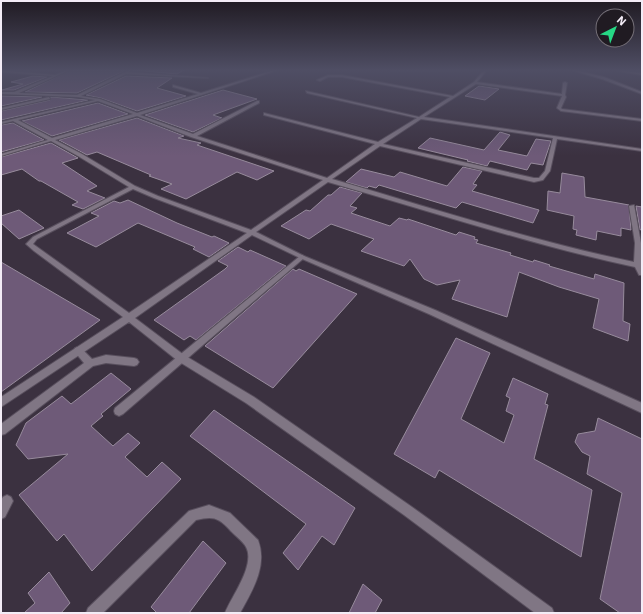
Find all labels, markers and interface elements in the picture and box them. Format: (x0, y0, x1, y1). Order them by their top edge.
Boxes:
north arrow (595, 8, 635, 48)
text: N (614, 13, 629, 28)

